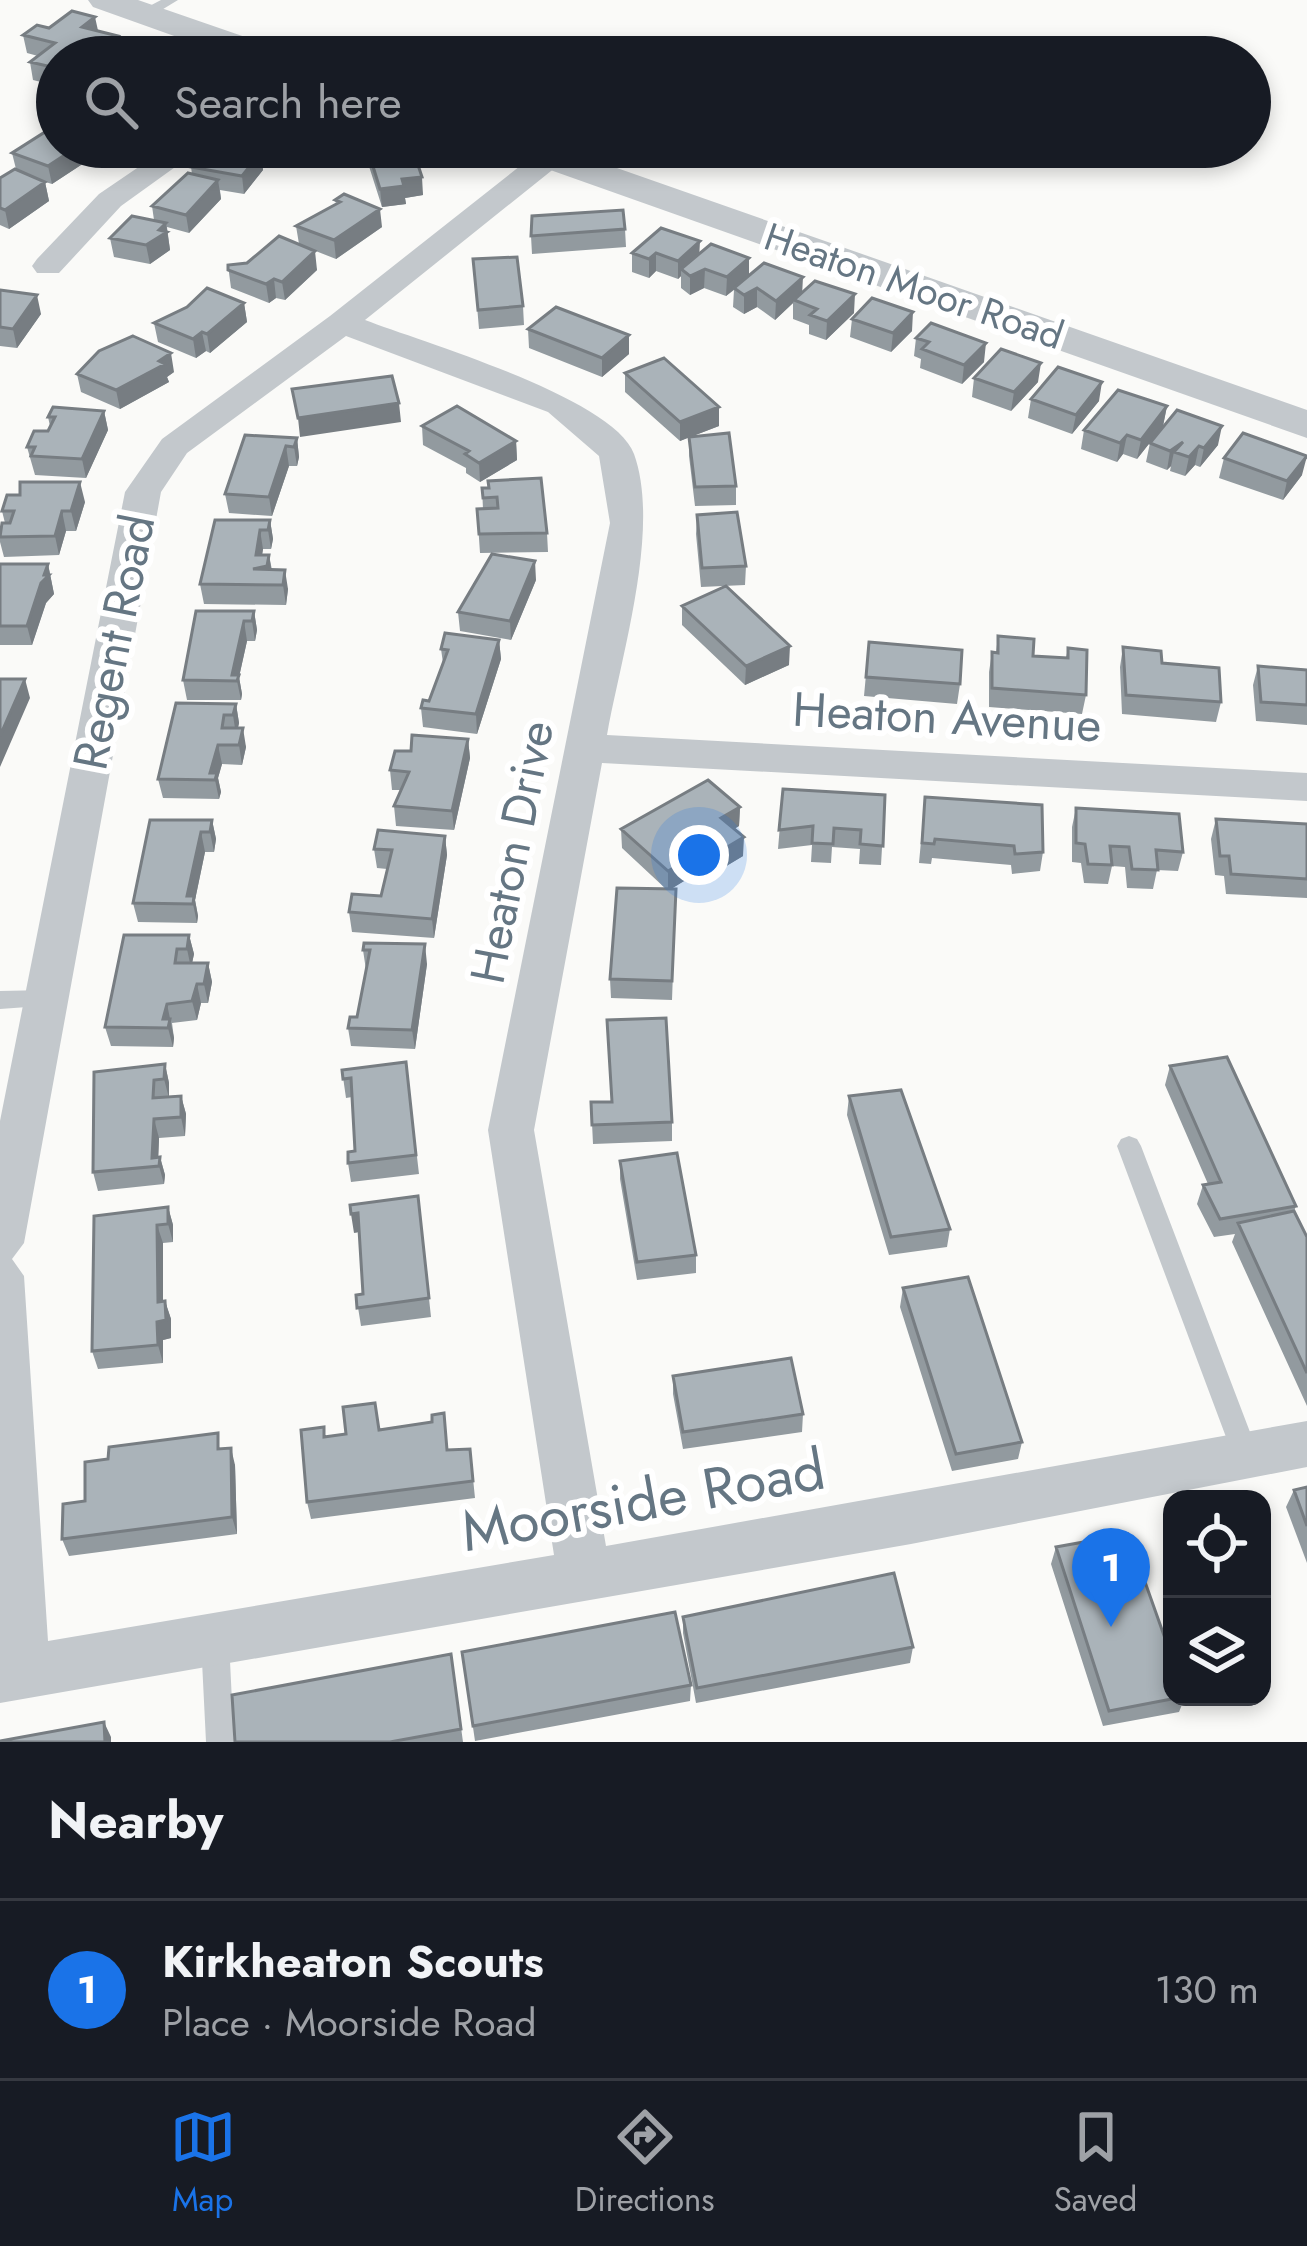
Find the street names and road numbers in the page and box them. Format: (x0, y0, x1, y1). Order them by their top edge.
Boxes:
street label: Heaton Moor Road (757, 208, 1071, 364)
street label: Regent Road (55, 509, 173, 775)
street label: Heaton Avenue (791, 674, 1103, 760)
street label: Heaton Drive (453, 715, 571, 989)
street label: Moorside Road (455, 1428, 831, 1572)

